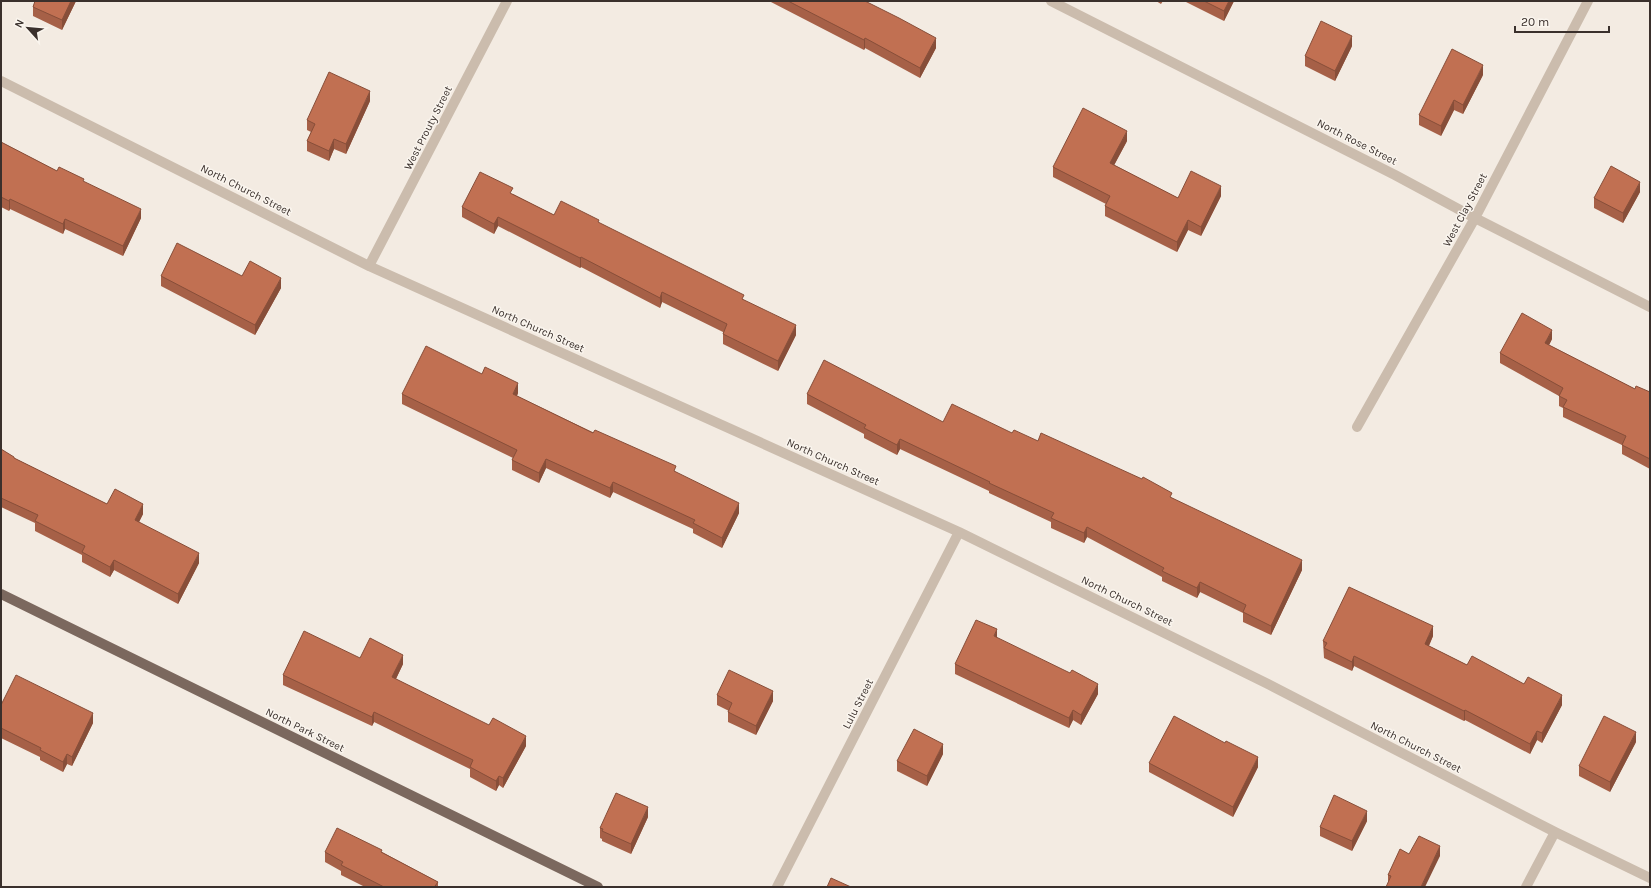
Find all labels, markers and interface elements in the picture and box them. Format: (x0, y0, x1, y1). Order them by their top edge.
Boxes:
north arrow (8, 8, 48, 48)
scale bar (1515, 8, 1609, 34)
text: 20 m (1521, 15, 1549, 29)
text: N (12, 17, 27, 30)
street label: West Prouty Street (401, 84, 455, 172)
street label: North Rose Street (1315, 116, 1399, 168)
street label: North Church Street (198, 161, 294, 219)
street label: West Clay Street (1440, 171, 1490, 249)
street label: North Church Street (490, 303, 586, 355)
street label: North Church Street (785, 436, 881, 488)
street label: North Church Street (1079, 573, 1175, 629)
street label: Lulu Street (840, 677, 876, 731)
street label: North Park Street (263, 705, 347, 755)
street label: North Church Street (1368, 718, 1464, 776)

